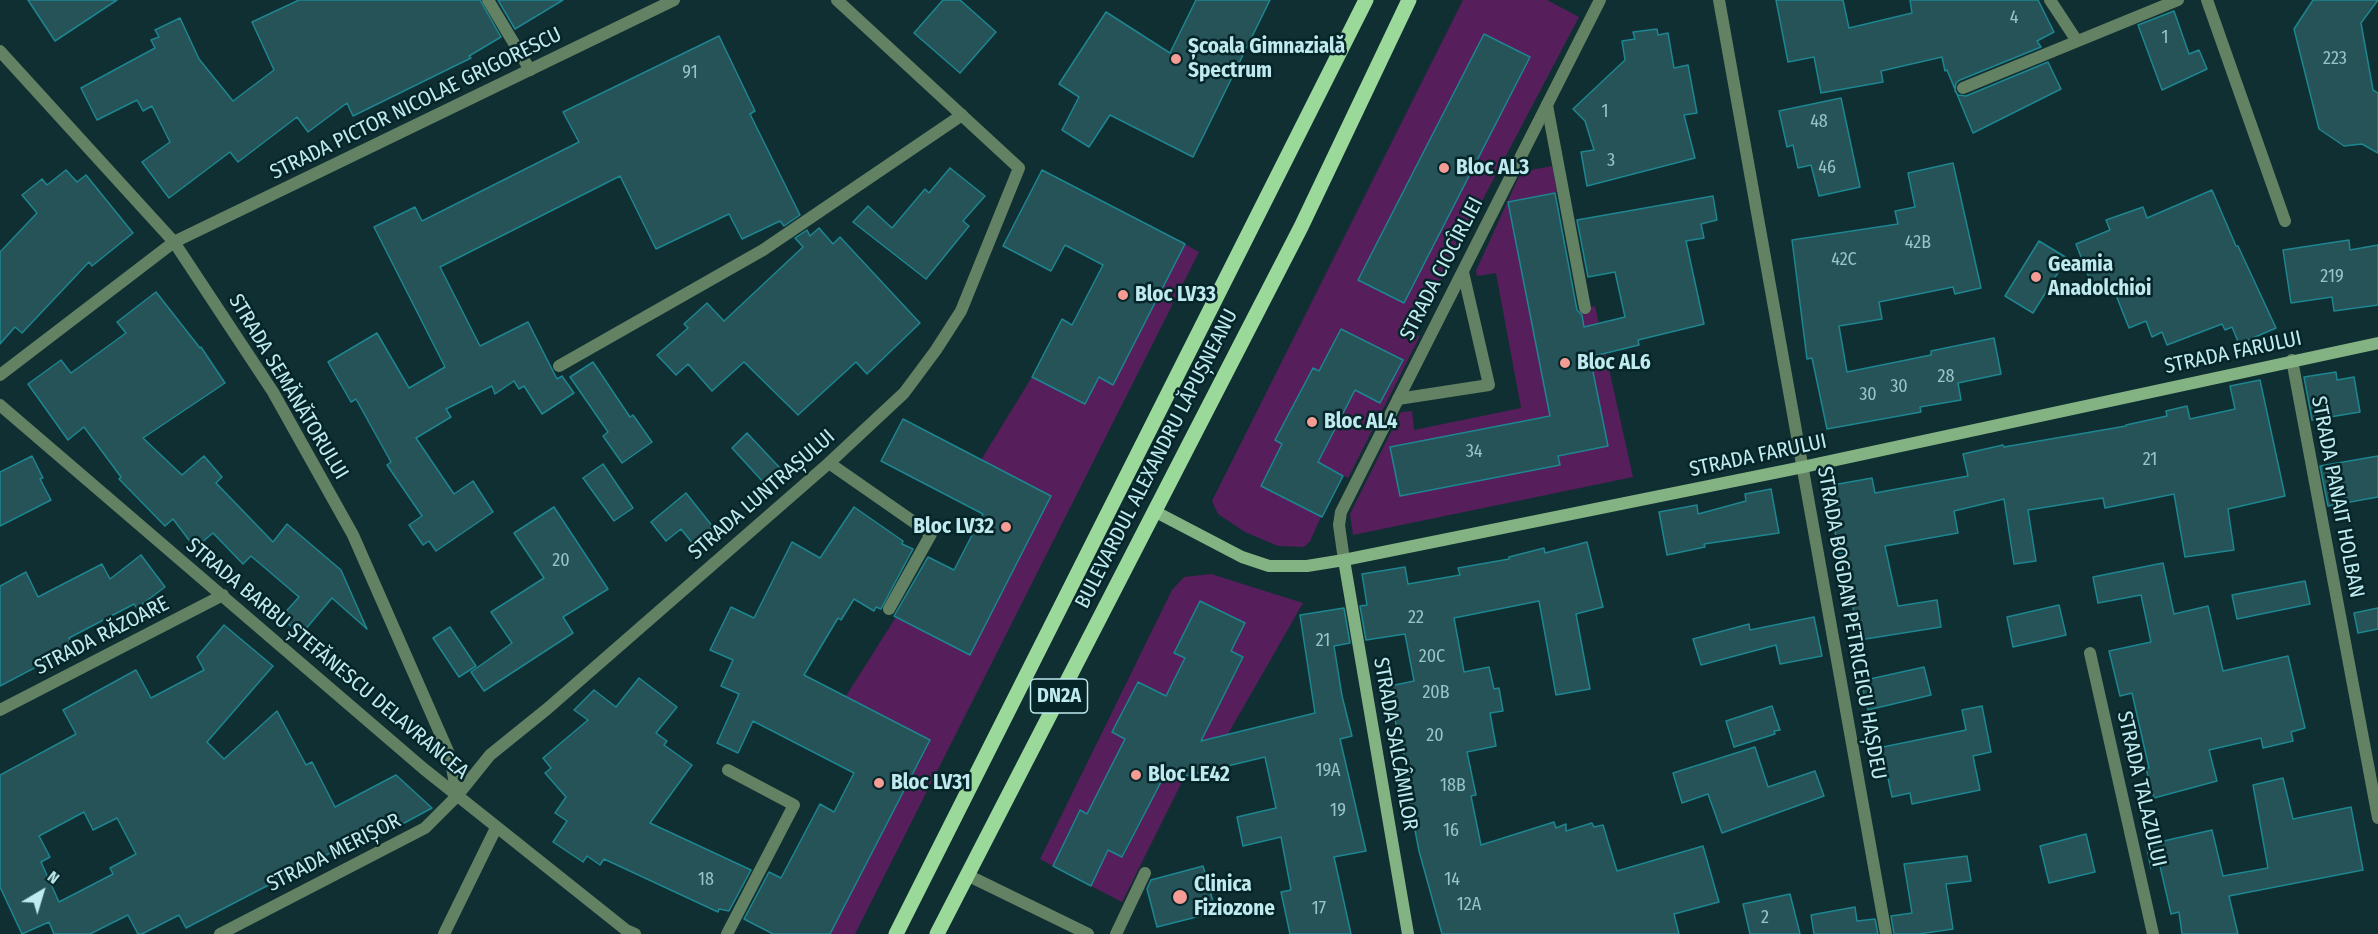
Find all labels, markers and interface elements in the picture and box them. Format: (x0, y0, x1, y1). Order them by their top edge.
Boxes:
house number: 4 (2010, 7, 2018, 29)
street label: STRADA PICTOR NICOLAE GRIGORESCU (266, 22, 566, 186)
house number: 1 (2161, 27, 2169, 49)
place label: Școala Gimnazială Spectrum (1188, 34, 1345, 84)
house number: 223 (2323, 48, 2347, 70)
marker: Școala Gimnazială Spectrum (1169, 52, 1183, 66)
house number: 91 (682, 62, 698, 84)
house number: 1 (1601, 101, 1609, 123)
house number: 48 (1810, 111, 1828, 133)
house number: 3 (1607, 150, 1615, 172)
place label: Bloc AL3 (1456, 155, 1529, 181)
house number: 46 (1818, 157, 1836, 179)
marker: Bloc AL3 (1437, 161, 1451, 175)
street label: STRADA CIOCÎRLIEI (1395, 193, 1489, 345)
house number: 42B (1905, 232, 1931, 254)
house number: 42C (1831, 249, 1857, 271)
place label: Geamia Anadolchioi (2048, 252, 2151, 302)
house number: 219 (2320, 266, 2344, 288)
marker: Geamia Anadolchioi (2029, 270, 2043, 284)
place label: Bloc LV33 (1135, 282, 1216, 308)
marker: Bloc LV33 (1116, 288, 1130, 302)
street label: STRADA SEMĂNĂTORULUI (223, 290, 353, 484)
street label: BULEVARDUL ALEXANDRU LĂPUȘNEANU (1070, 305, 1244, 613)
street label: STRADA FARULUI (2162, 326, 2304, 380)
place label: Bloc AL6 (1577, 350, 1651, 376)
marker: Bloc AL6 (1558, 356, 1572, 370)
house number: 28 (1938, 366, 1954, 388)
house number: 30 (1890, 376, 1908, 398)
house number: 30 (1859, 384, 1877, 406)
street label: STRADA PANAIT HOLBAN (2305, 394, 2369, 600)
place label: Bloc AL4 (1324, 409, 1398, 435)
marker: Bloc AL4 (1305, 415, 1319, 429)
street label: STRADA LUNTRAȘULUI (684, 425, 840, 565)
street label: STRADA FARULUI (1687, 429, 1829, 483)
house number: 34 (1466, 441, 1482, 463)
house number: 21 (2143, 449, 2157, 471)
street label: STRADA BOGDAN PETRICEICU HAȘDEU (1811, 465, 1891, 781)
place label: Bloc LV32 (913, 514, 994, 540)
marker: Bloc LV32 (999, 520, 1013, 534)
street label: STRADA BARBU ȘTEFĂNESCU DELAVRANCEA (180, 533, 474, 785)
house number: 20 (552, 550, 570, 572)
street label: STRADA RĂZOARE (31, 591, 173, 681)
house number: 22 (1408, 607, 1424, 629)
house number: 21 (1316, 630, 1330, 652)
house number: 20C (1419, 646, 1445, 668)
street label: STRADA SALCÂMILOR (1367, 656, 1423, 832)
road number: DN2A (1030, 679, 1088, 713)
house number: 20B (1422, 682, 1450, 704)
street label: STRADA TALAZULUI (2111, 709, 2171, 869)
house number: 20 (1426, 725, 1444, 747)
house number: 19A (1315, 760, 1341, 782)
place label: Bloc LE42 (1148, 762, 1230, 788)
marker: Bloc LE42 (1129, 768, 1143, 782)
place label: Bloc LV31 (891, 770, 971, 796)
house number: 18B (1440, 775, 1466, 797)
marker: Bloc LV31 (872, 776, 886, 790)
house number: 19 (1330, 800, 1346, 822)
street label: STRADA MERIȘOR (263, 808, 405, 898)
house number: 16 (1443, 820, 1459, 842)
north arrow (12, 862, 72, 922)
text: N (44, 867, 63, 888)
house number: 18 (698, 869, 714, 891)
house number: 14 (1444, 869, 1460, 891)
place label: Clinica Fiziozone (1194, 872, 1275, 922)
marker: Clinica Fiziozone (1171, 888, 1189, 906)
house number: 12A (1457, 894, 1481, 916)
house number: 17 (1312, 898, 1326, 920)
house number: 2 (1761, 907, 1769, 929)

